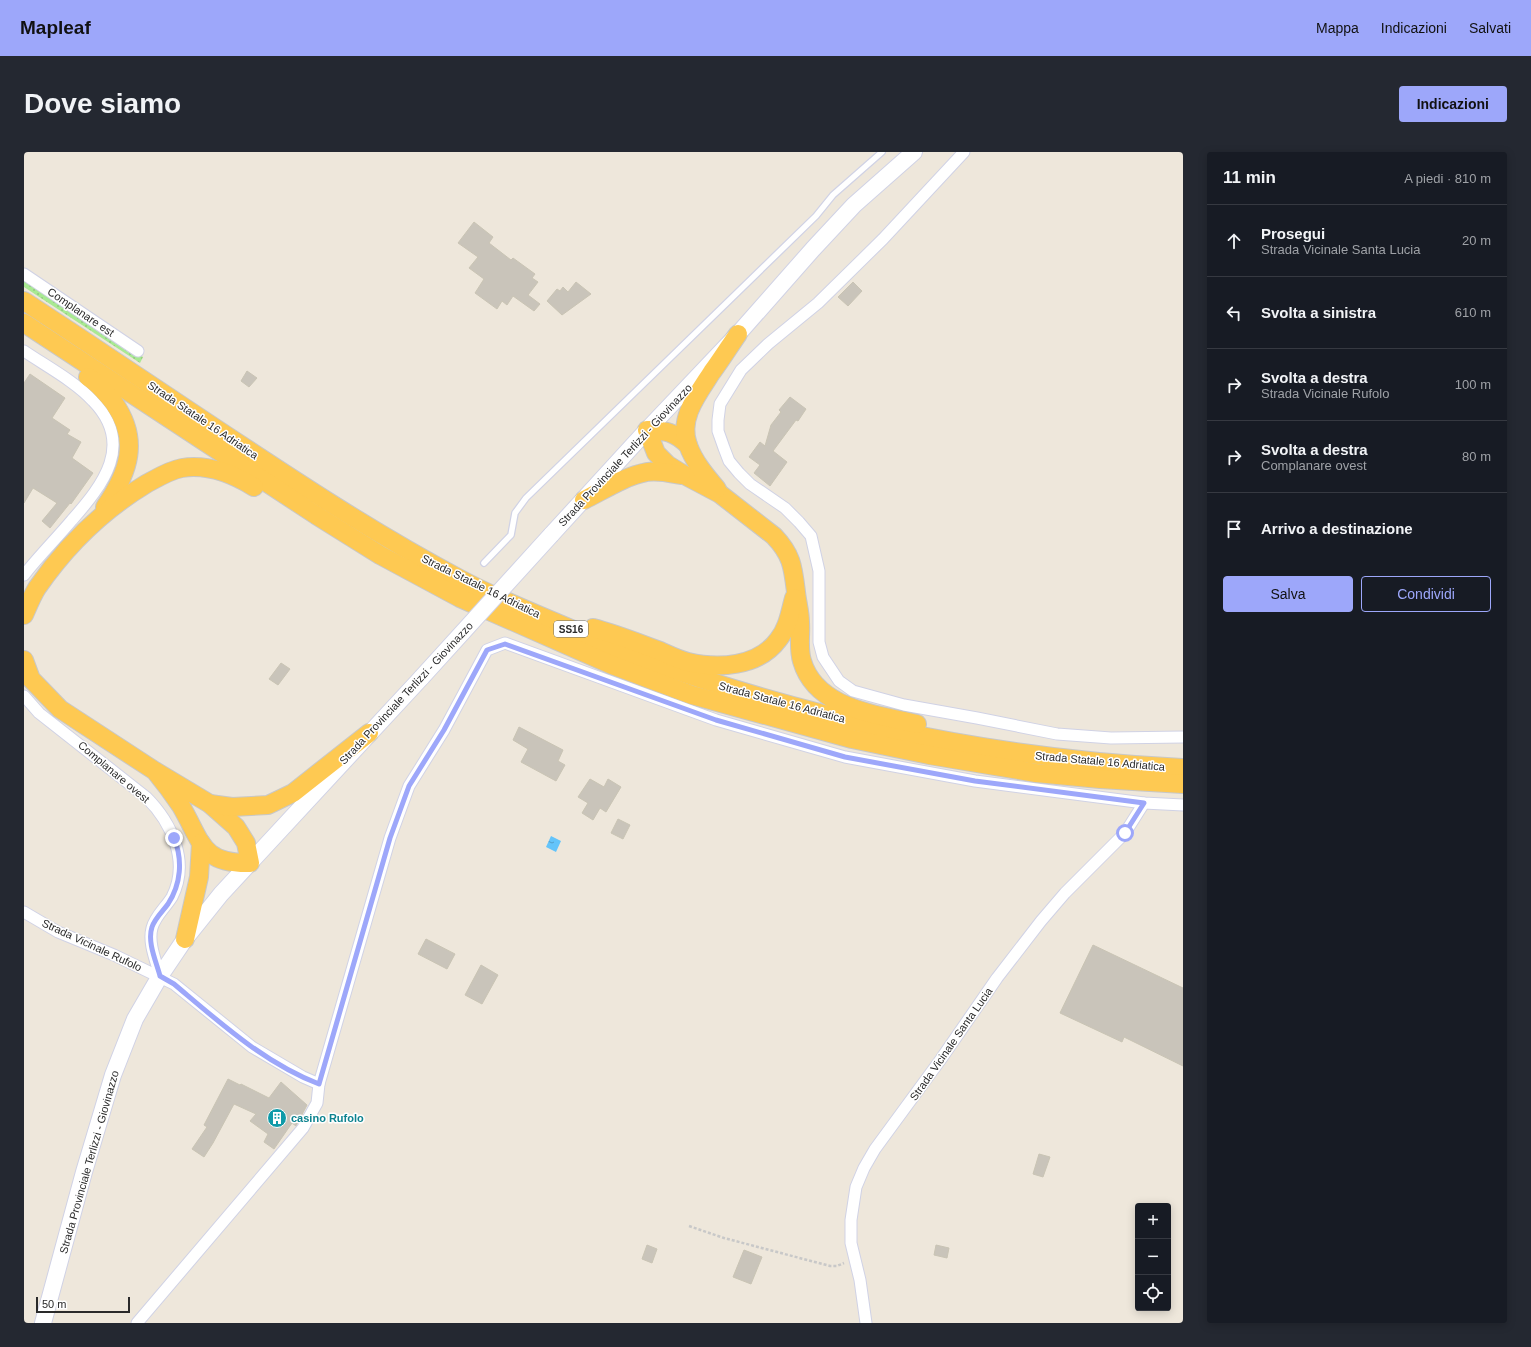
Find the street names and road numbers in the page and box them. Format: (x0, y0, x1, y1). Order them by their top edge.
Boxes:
street label: Complanare est (45, 285, 117, 339)
street label: Strada Statale 16 Adriatica (146, 379, 261, 462)
street label: Strada Provinciale Terlizzi - Giovinazzo (556, 381, 694, 529)
street label: Strada Statale 16 Adriatica (420, 552, 543, 620)
street label: Strada Provinciale Terlizzi - Giovinazzo (337, 619, 475, 767)
road number: SS16 (554, 621, 588, 637)
street label: Strada Statale 16 Adriatica (718, 679, 847, 725)
street label: Complanare ovest (76, 739, 152, 805)
street label: Strada Statale 16 Adriatica (1035, 749, 1166, 773)
street label: Strada Vicinale Rufolo (40, 917, 144, 973)
street label: Strada Vicinale Santa Lucia (907, 985, 995, 1103)
street label: Strada Provinciale Terlizzi - Giovinazzo (57, 1069, 121, 1255)

